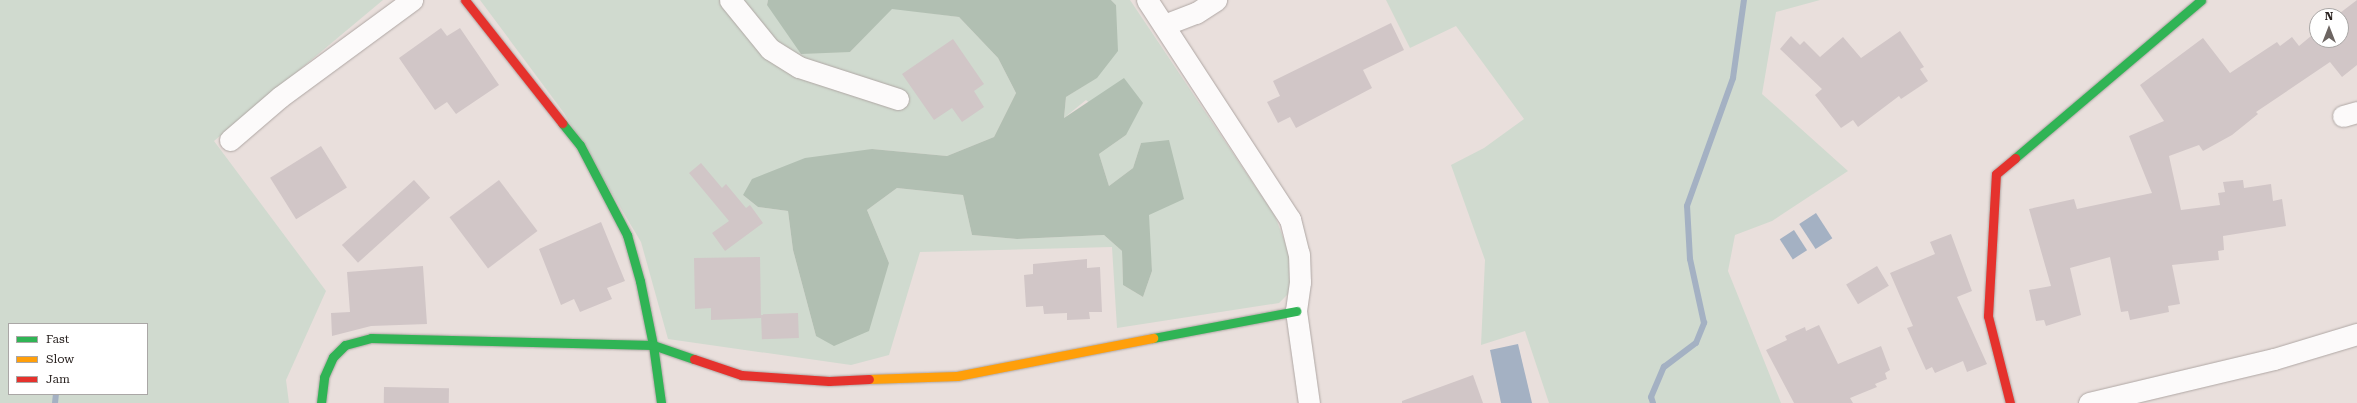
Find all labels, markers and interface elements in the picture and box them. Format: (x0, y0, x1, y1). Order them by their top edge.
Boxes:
north arrow (2309, 8, 2349, 48)
text: N (2325, 10, 2333, 23)
legend (8, 323, 148, 395)
text: Fast (46, 332, 69, 346)
text: Slow (46, 352, 74, 366)
text: Jam (46, 372, 70, 386)

